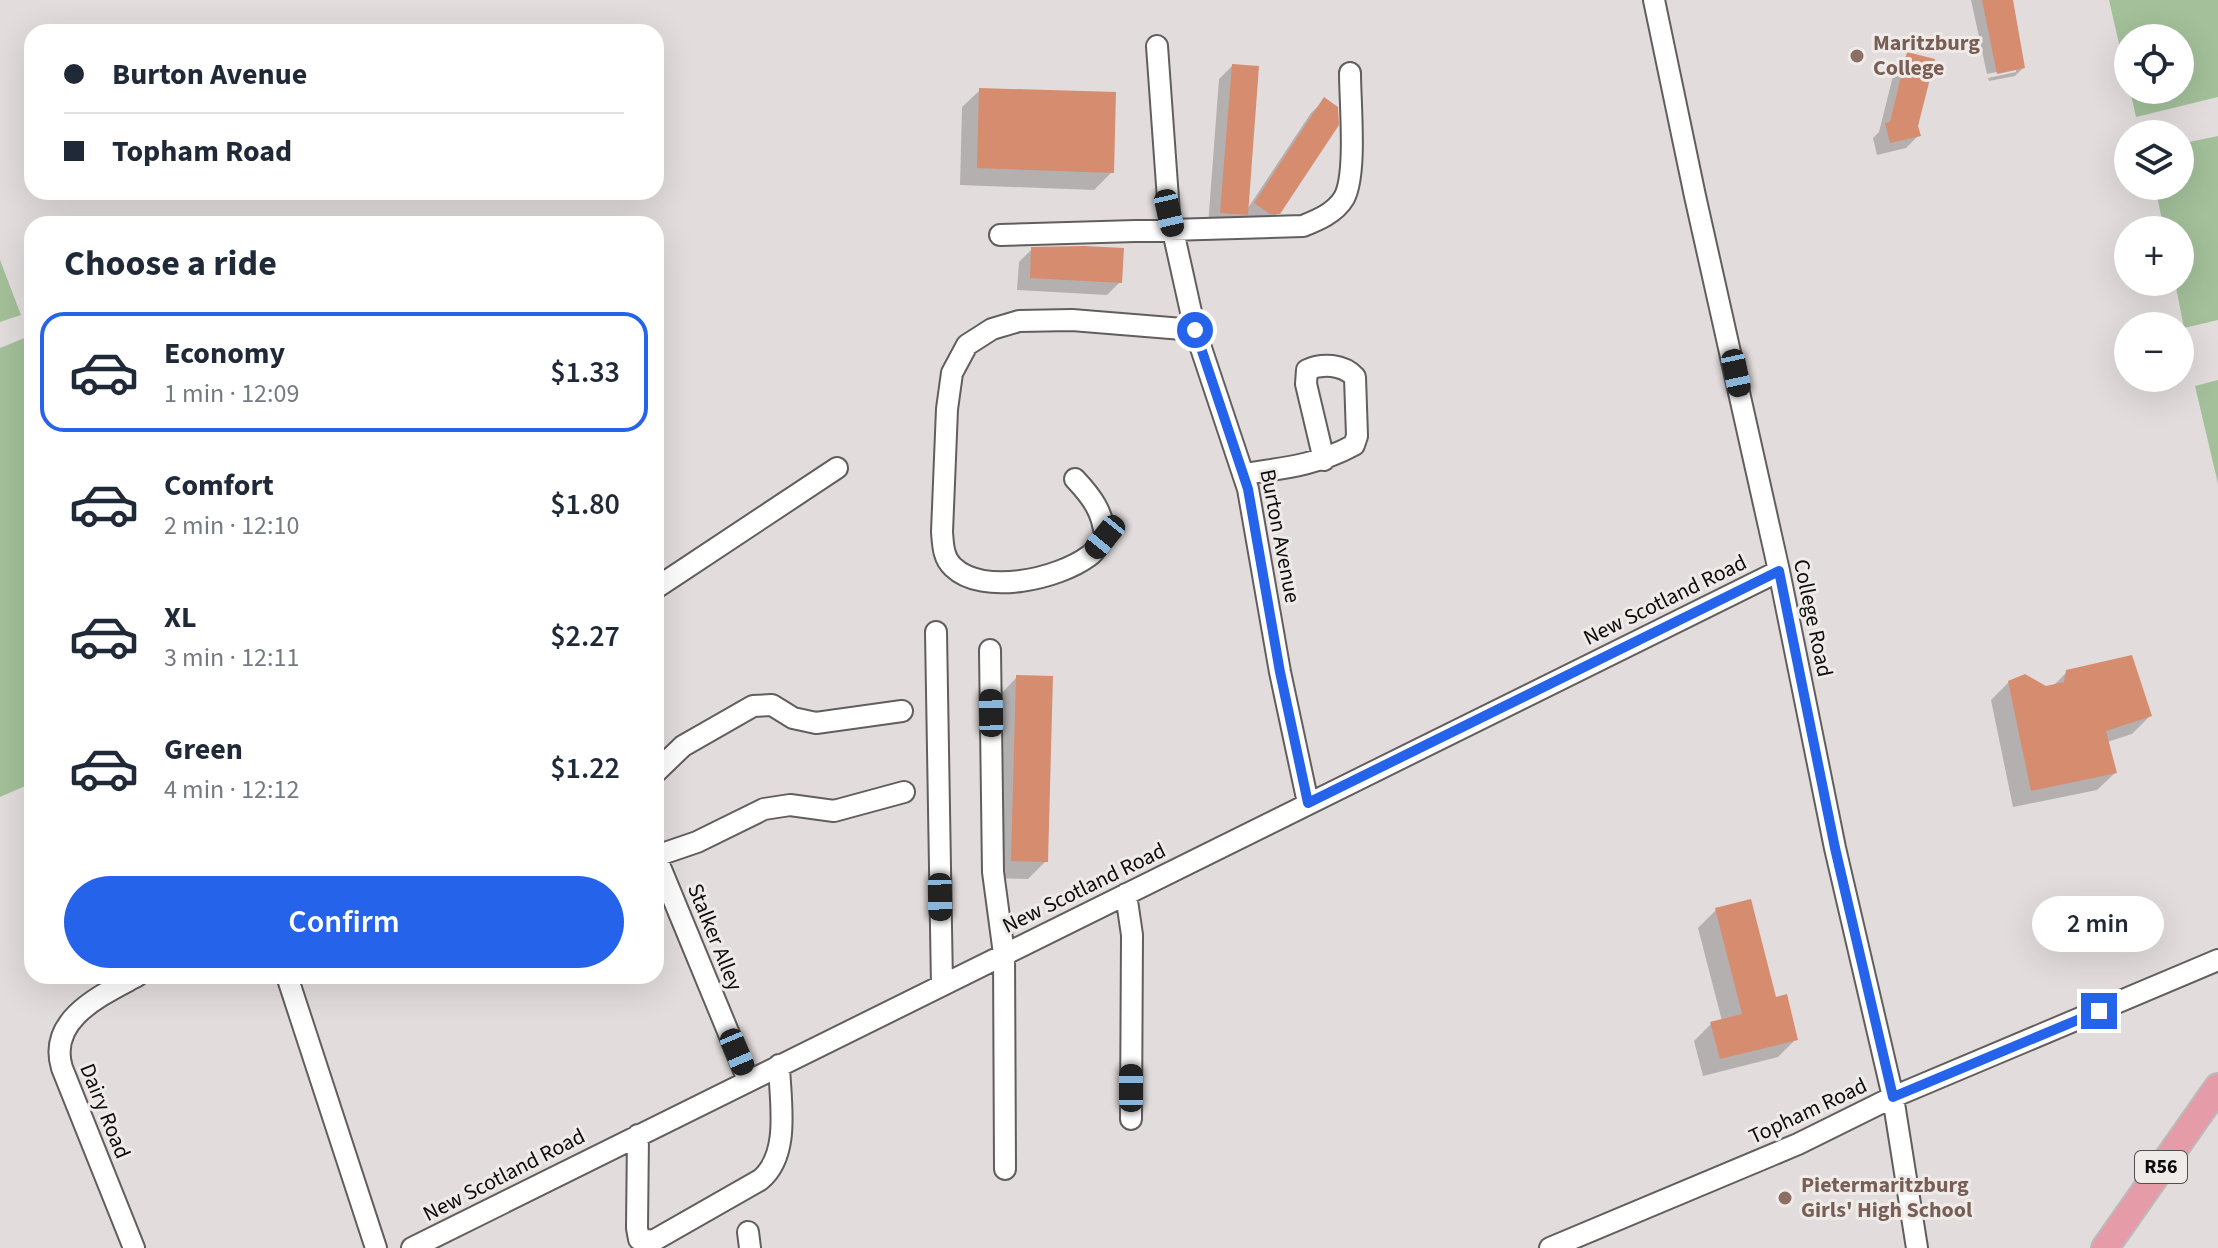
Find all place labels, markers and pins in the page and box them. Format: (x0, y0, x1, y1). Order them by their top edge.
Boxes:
place label: Maritzburg College (1873, 27, 1980, 84)
marker: Maritzburg College (1848, 47, 1866, 65)
place label: Pietermaritzburg Girls' High School (1801, 1169, 1973, 1226)
marker: Pietermaritzburg Girls' High School (1776, 1189, 1794, 1207)

